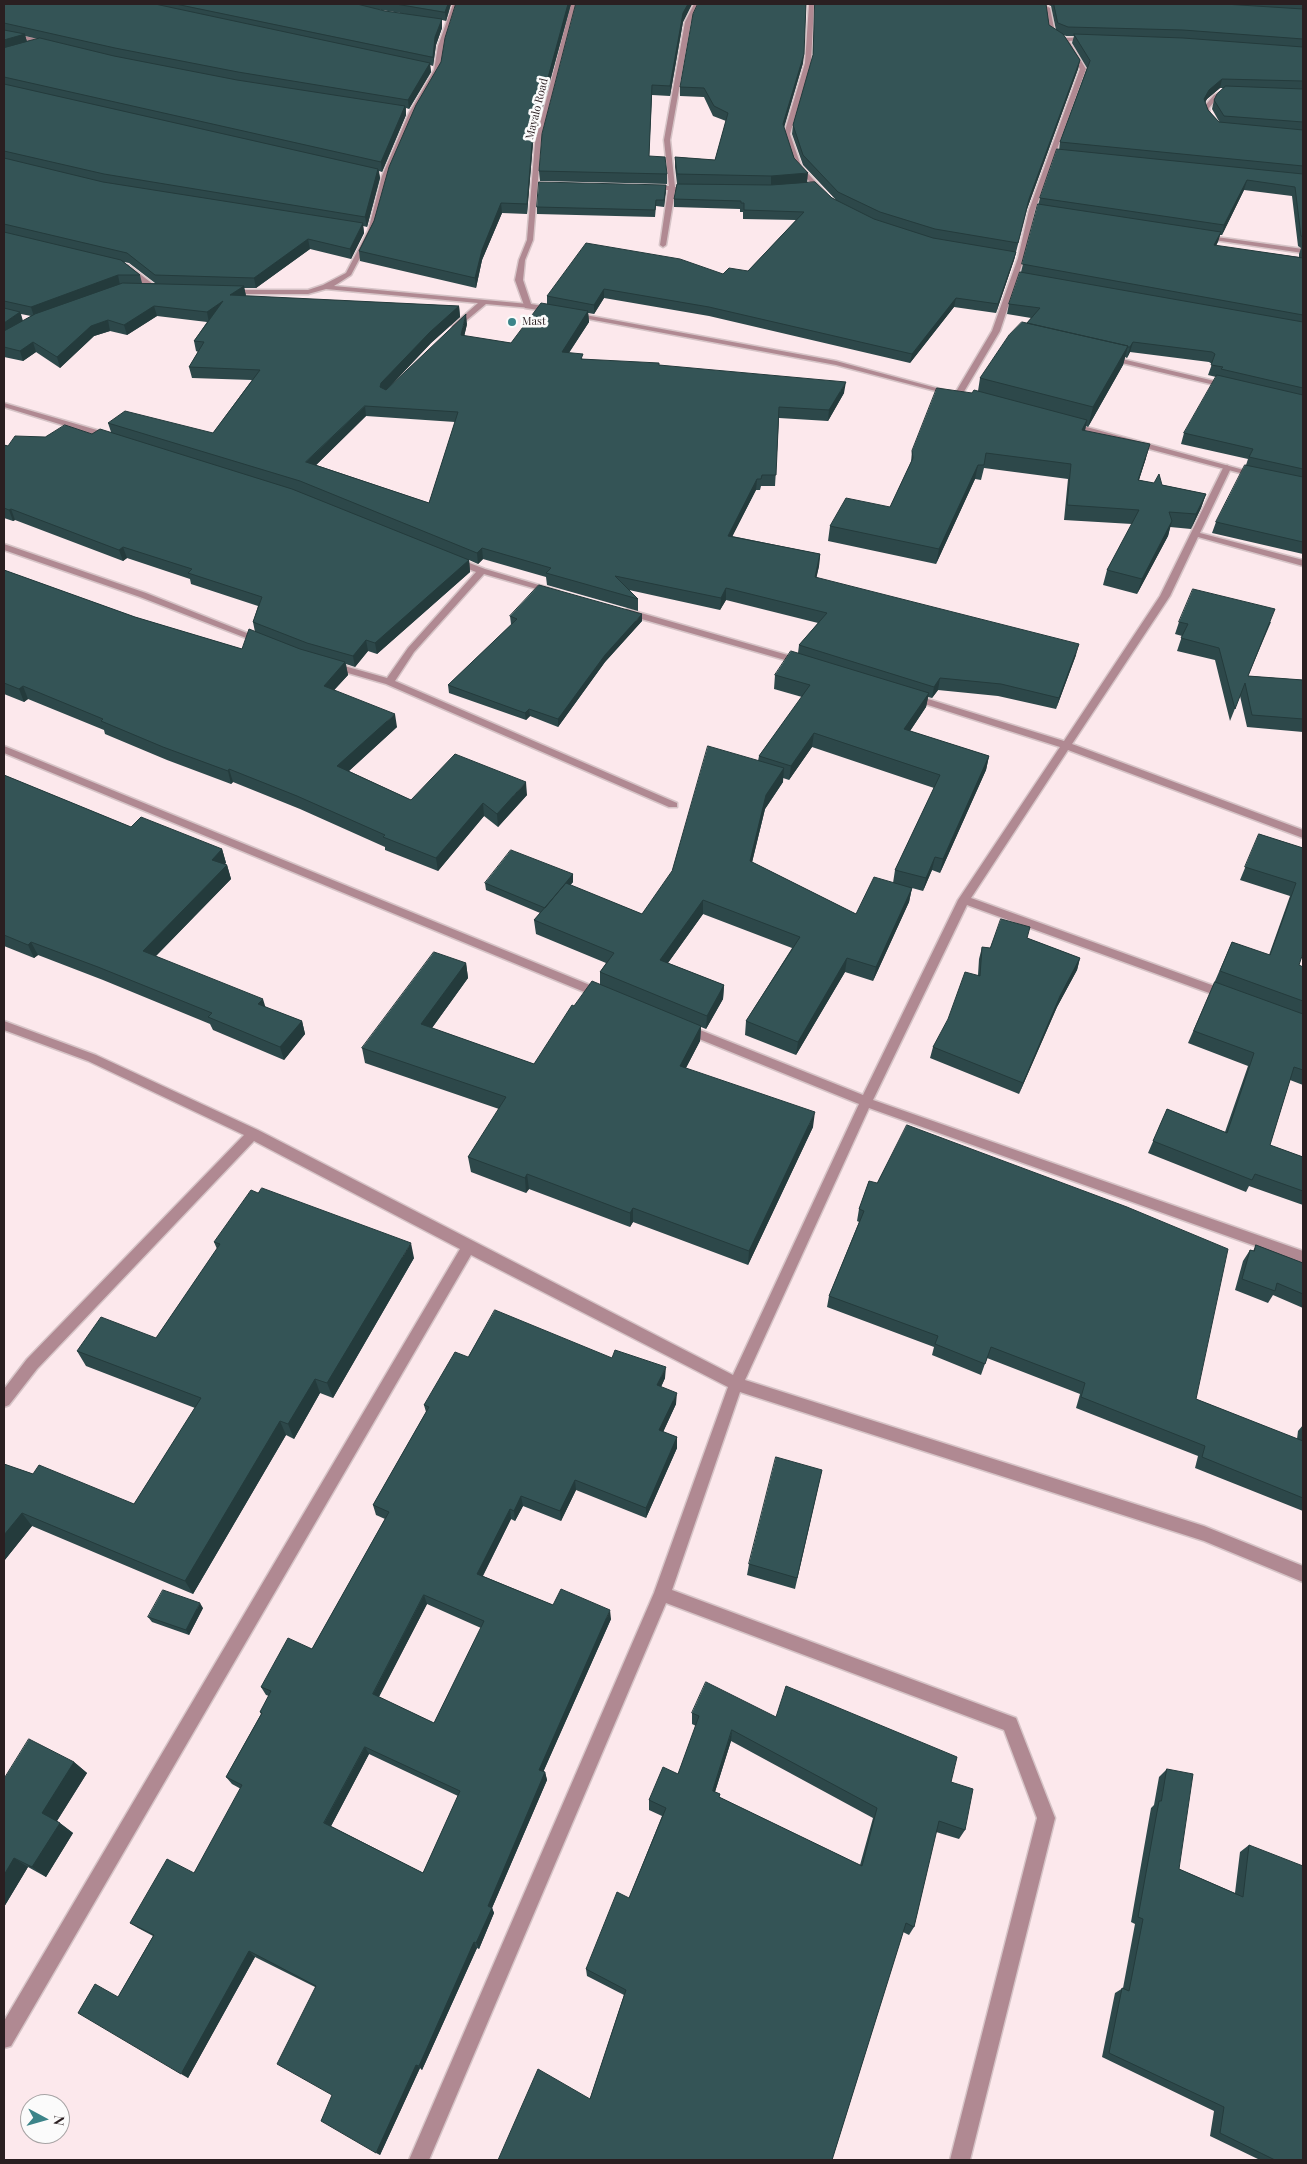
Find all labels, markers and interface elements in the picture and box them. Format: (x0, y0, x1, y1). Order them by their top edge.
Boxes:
street label: Mayalo Road (523, 77, 551, 141)
place label: Mast (522, 315, 546, 329)
marker: Mast (506, 316, 518, 328)
north arrow (20, 2094, 70, 2144)
text: N (49, 2114, 69, 2127)

